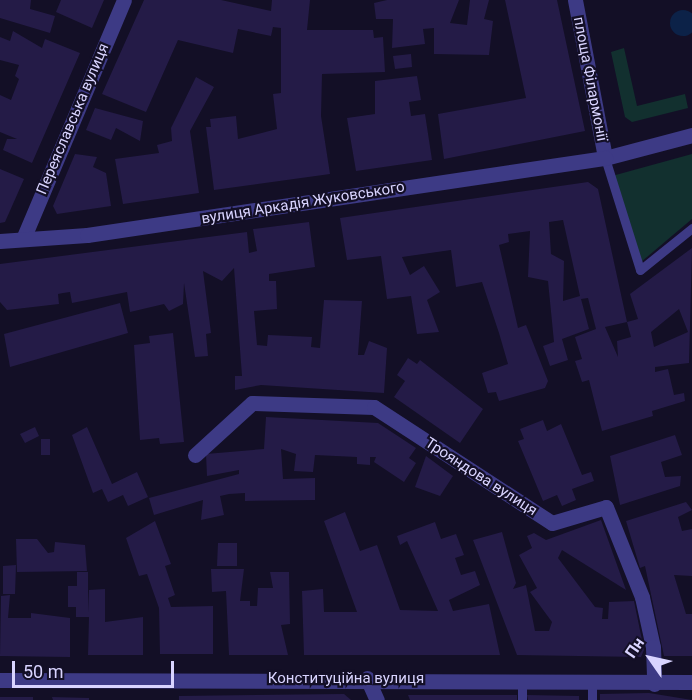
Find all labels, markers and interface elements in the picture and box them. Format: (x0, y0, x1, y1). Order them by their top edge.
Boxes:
street label: площа Філармонії (569, 15, 611, 143)
street label: Переяславська вулиця (33, 41, 113, 197)
street label: вулиця Аркадія Жуковського (200, 178, 406, 228)
street label: Трояндова вулиця (422, 434, 540, 520)
north arrow (620, 628, 680, 688)
text: Пн (621, 634, 648, 661)
scale bar (15, 649, 177, 687)
text: 50 m (23, 661, 63, 682)
street label: Конституційна вулиця (268, 670, 424, 688)

